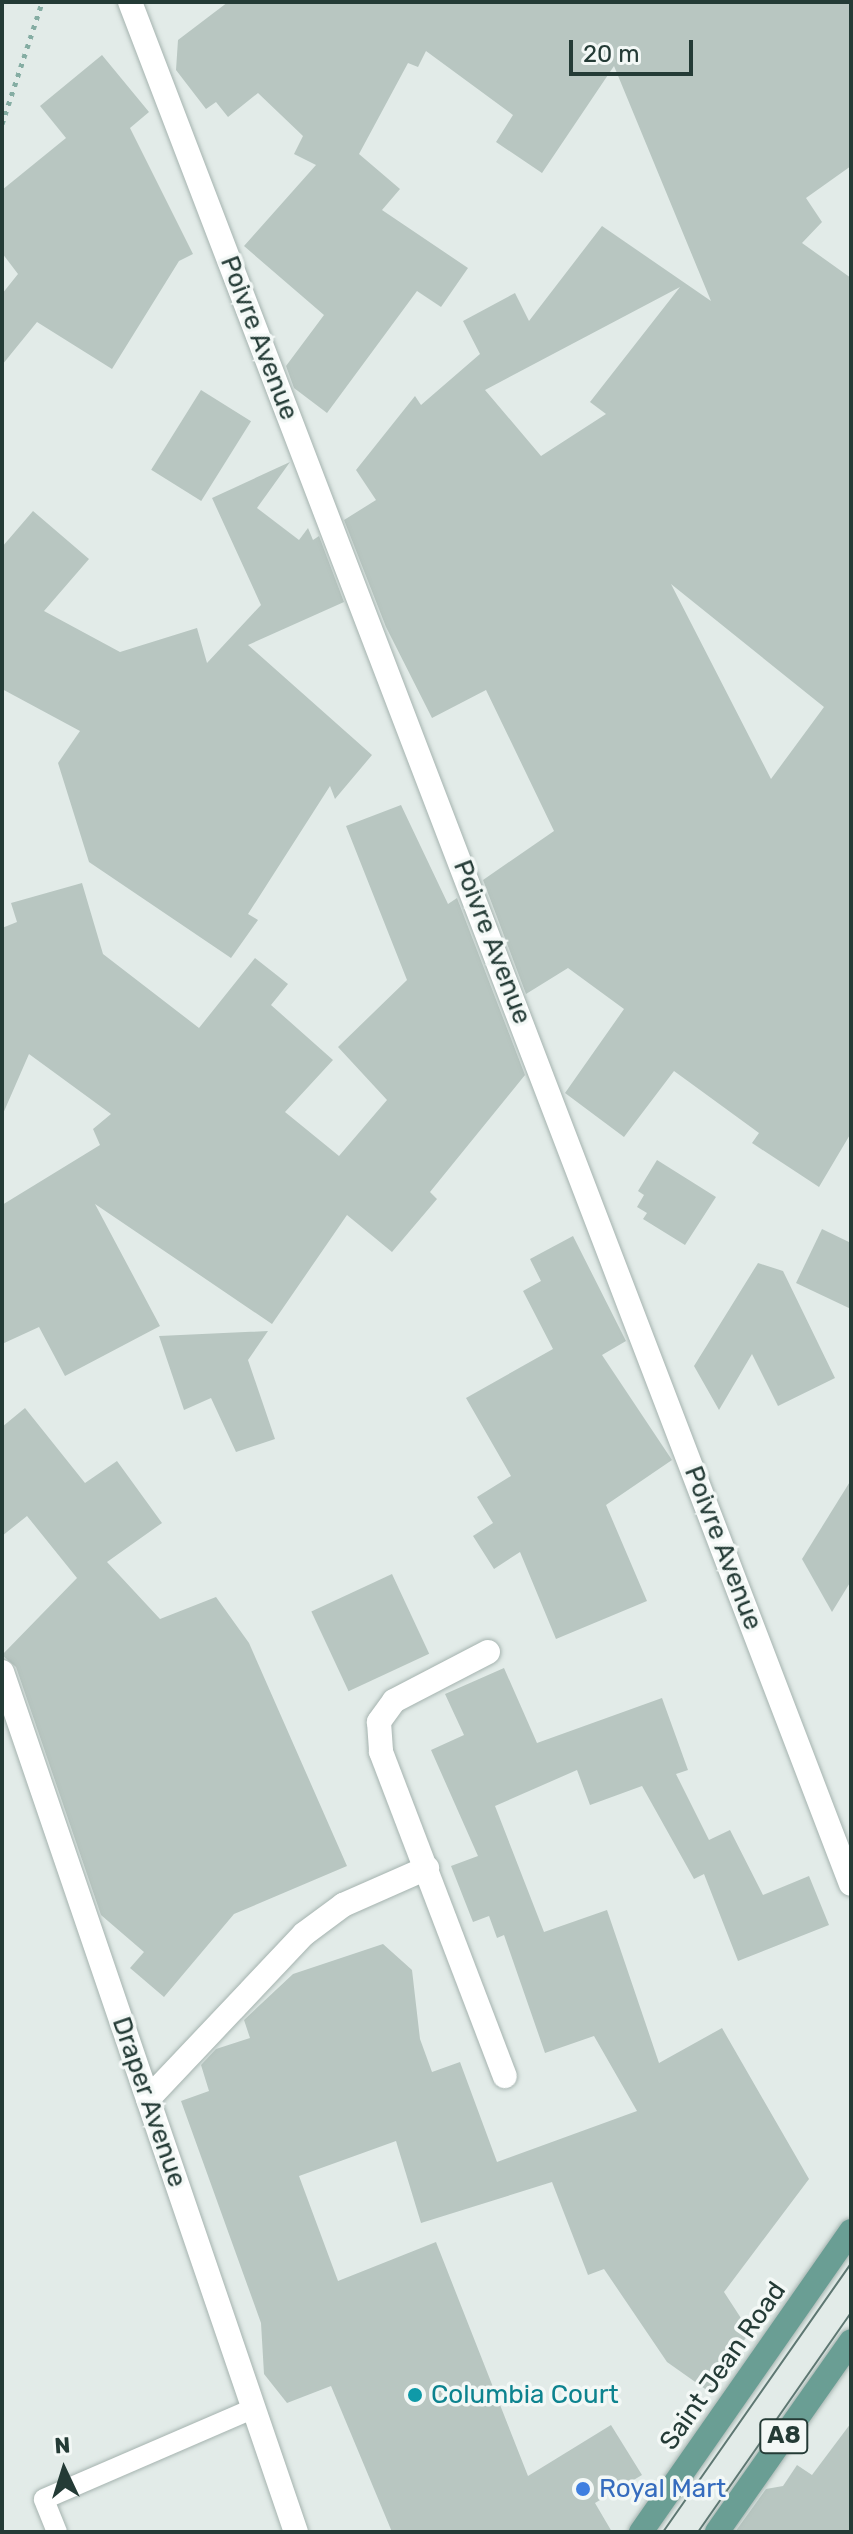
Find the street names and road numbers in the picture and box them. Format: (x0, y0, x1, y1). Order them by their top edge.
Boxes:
street label: Poivre Avenue (213, 251, 305, 425)
street label: Poivre Avenue (446, 855, 538, 1029)
street label: Poivre Avenue (677, 1461, 769, 1635)
street label: Draper Avenue (105, 2012, 193, 2192)
street label: Saint Jean Road (653, 2276, 793, 2456)
road number: A8 (758, 2416, 810, 2456)

